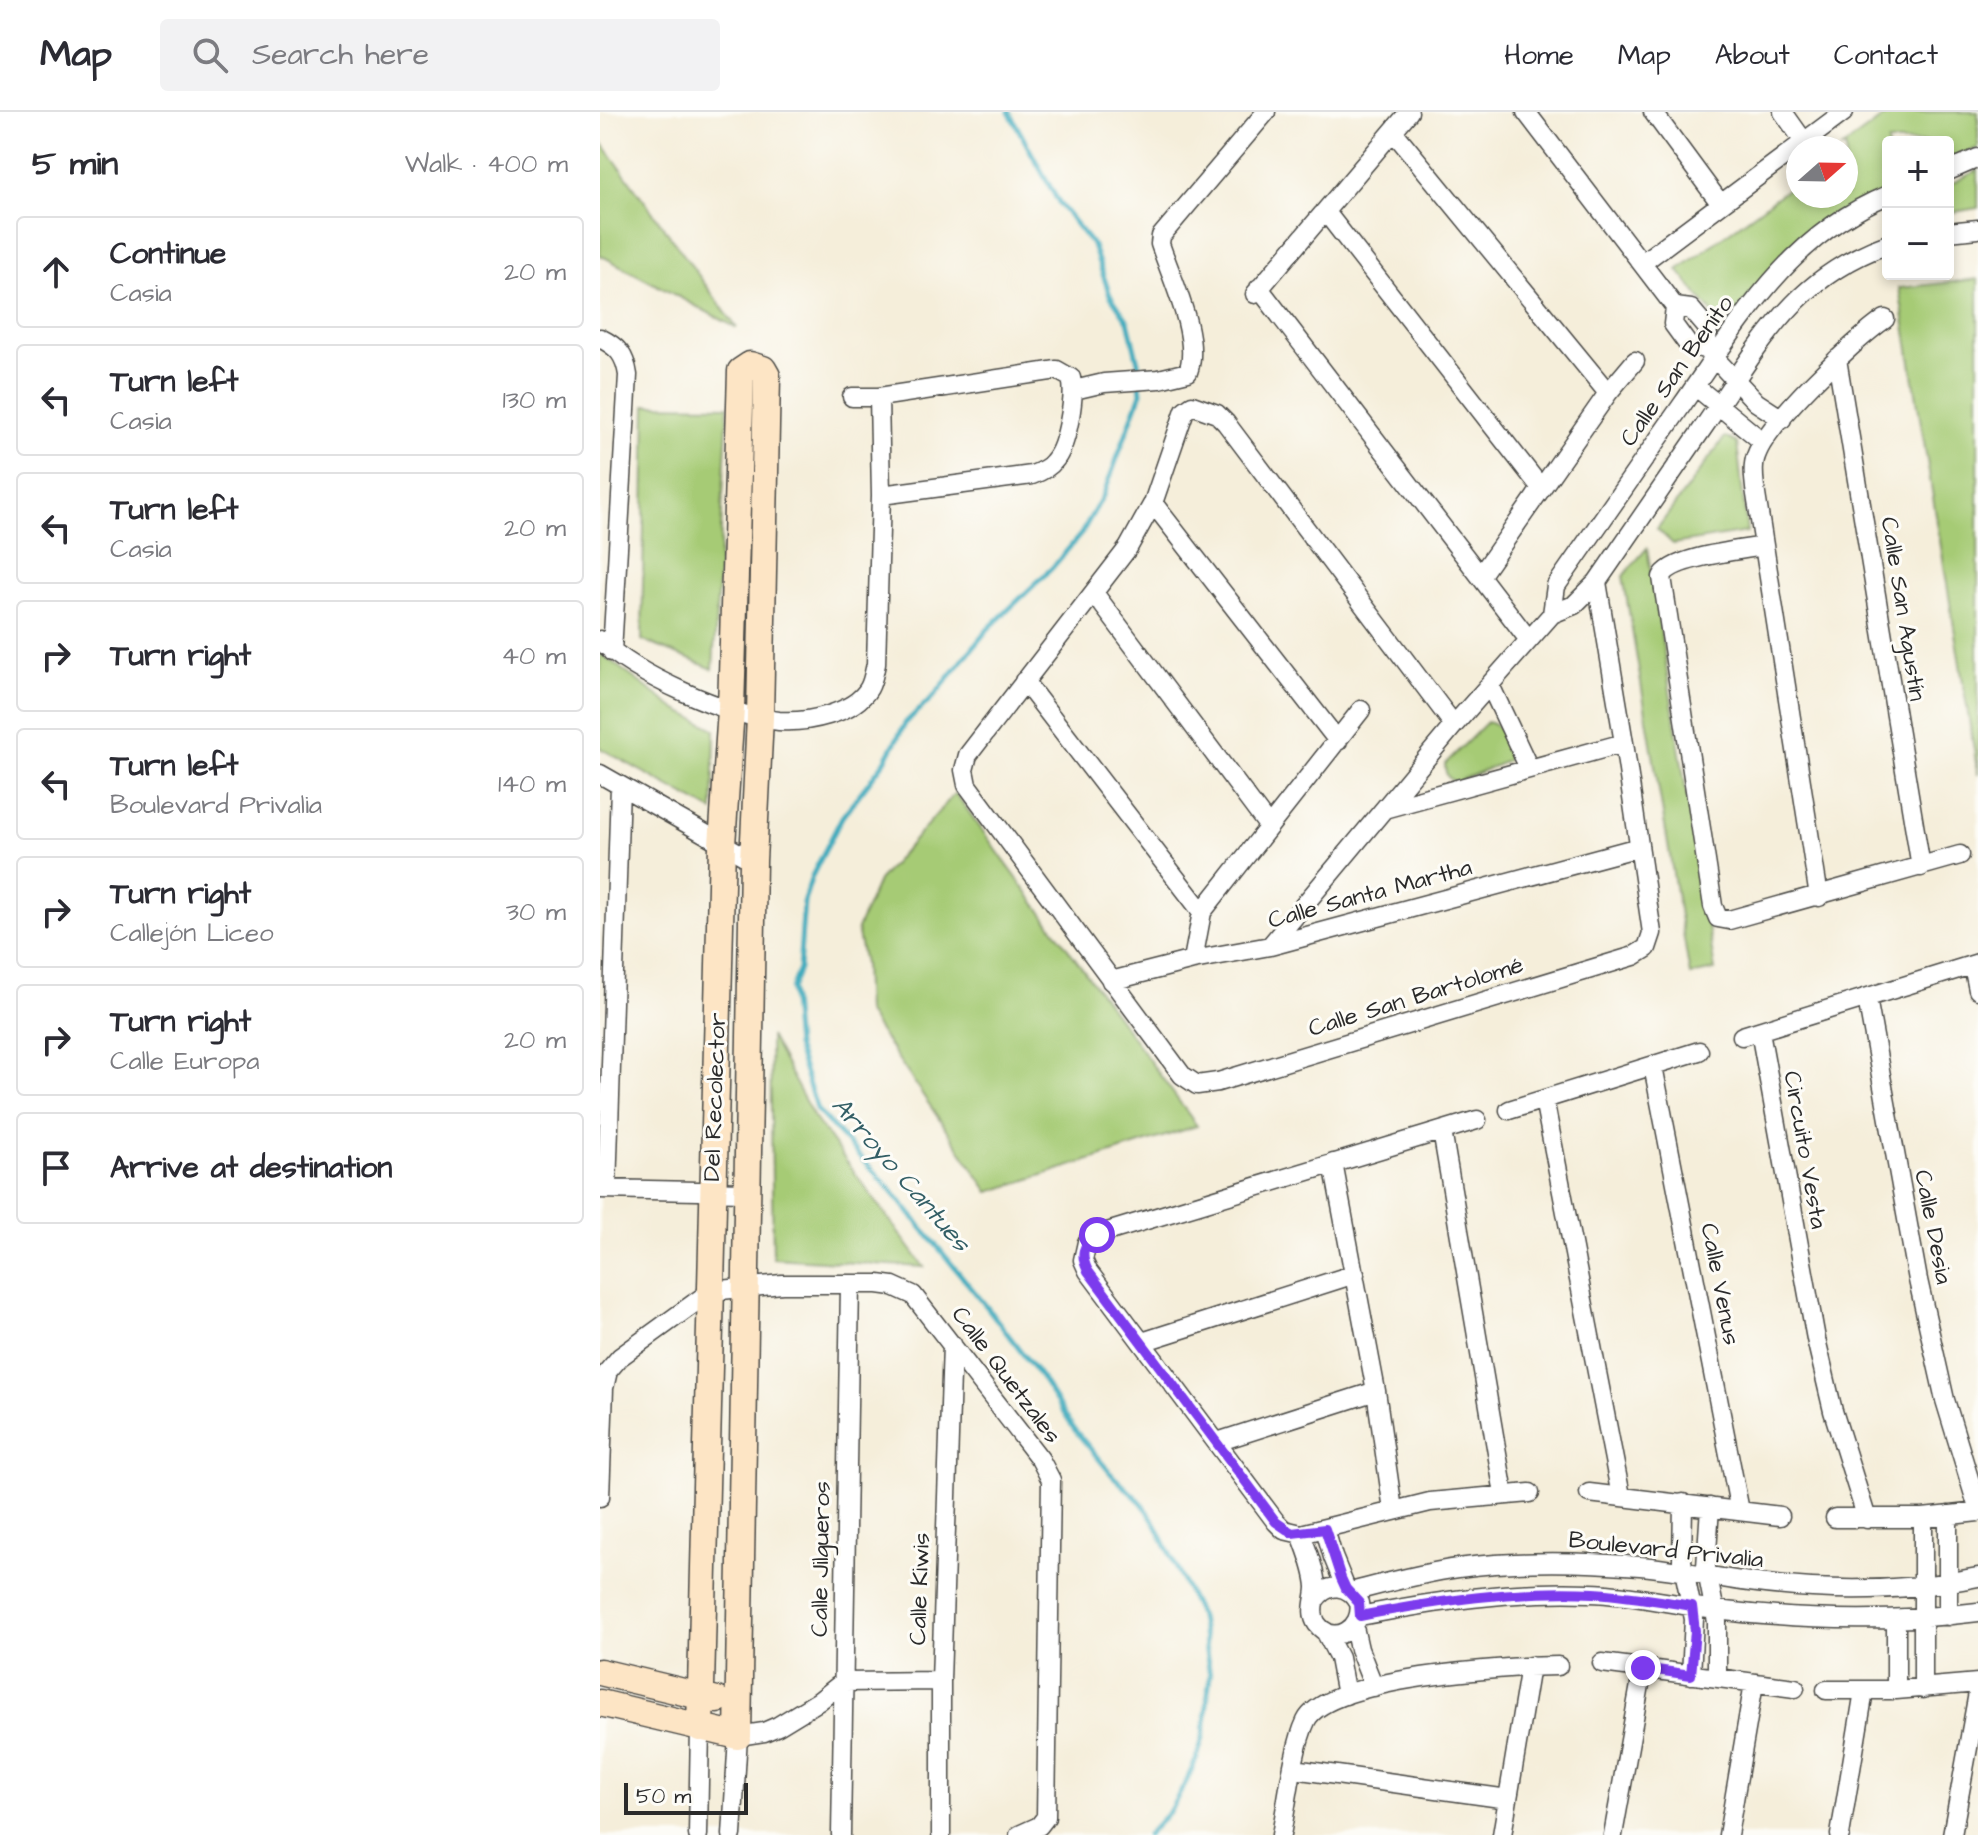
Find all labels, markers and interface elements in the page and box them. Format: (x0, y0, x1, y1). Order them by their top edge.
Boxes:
search box (160, 19, 720, 91)
text: Map (40, 29, 112, 81)
icon: search (188, 33, 232, 77)
text: Search here (252, 34, 429, 76)
text: Home (1504, 36, 1574, 75)
text: Map (1618, 36, 1671, 75)
text: About (1715, 36, 1790, 75)
text: Contact (1834, 36, 1938, 75)
north arrow (1786, 136, 1858, 208)
map controls (1882, 136, 1954, 280)
button: + (1882, 136, 1954, 208)
text: 5 min (32, 140, 118, 188)
text: Walk · 400 m (405, 146, 568, 182)
button: − (1882, 208, 1954, 280)
text: Continue (110, 233, 226, 275)
icon: ahead (34, 250, 78, 294)
text: 20 m (504, 254, 566, 290)
text: Casia (110, 275, 172, 311)
street label: Calle San Benito (1612, 288, 1742, 453)
text: Turn left (110, 361, 238, 403)
icon: left (34, 378, 78, 422)
text: 130 m (502, 382, 566, 418)
text: Casia (110, 403, 172, 439)
text: Turn left (110, 489, 238, 531)
icon: left (34, 506, 78, 550)
text: 20 m (504, 510, 566, 546)
street label: Calle San Agustín (1871, 515, 1934, 704)
text: Casia (110, 531, 172, 567)
icon: right (34, 634, 78, 678)
text: Turn right (110, 635, 251, 677)
text: 40 m (501, 638, 566, 674)
text: Turn left (110, 745, 238, 787)
icon: left (34, 762, 78, 806)
text: 140 m (498, 766, 566, 802)
text: Boulevard Privalia (110, 787, 322, 823)
street label: Calle Santa Martha (1264, 850, 1476, 938)
text: Turn right (110, 873, 251, 915)
icon: right (34, 890, 78, 934)
text: 30 m (506, 894, 566, 930)
text: Callejón Liceo (110, 915, 274, 951)
street label: Calle San Bartolomé (1304, 948, 1528, 1046)
text: Turn right (110, 1001, 251, 1043)
street label: Del Recolector (695, 1012, 735, 1182)
icon: right (34, 1018, 78, 1062)
text: 20 m (504, 1022, 566, 1058)
text: Calle Europa (110, 1043, 260, 1079)
street label: Circuito Vesta (1774, 1068, 1836, 1232)
water label: Arroyo Cantues (823, 1089, 980, 1261)
icon: arrive (34, 1146, 78, 1190)
text: Arrive at destination (110, 1147, 392, 1189)
street label: Calle Desia (1905, 1167, 1961, 1287)
route start (1079, 1217, 1115, 1253)
street label: Calle Venus (1692, 1220, 1748, 1348)
street label: Calle Quetzales (943, 1299, 1069, 1451)
street label: Calle Jilgueros (803, 1481, 840, 1637)
street label: Boulevard Privalia (1567, 1523, 1765, 1577)
street label: Calle Kiwis (901, 1532, 939, 1646)
route end (1625, 1650, 1661, 1686)
scale bar (624, 1779, 748, 1815)
text: 50 m (636, 1781, 691, 1812)

